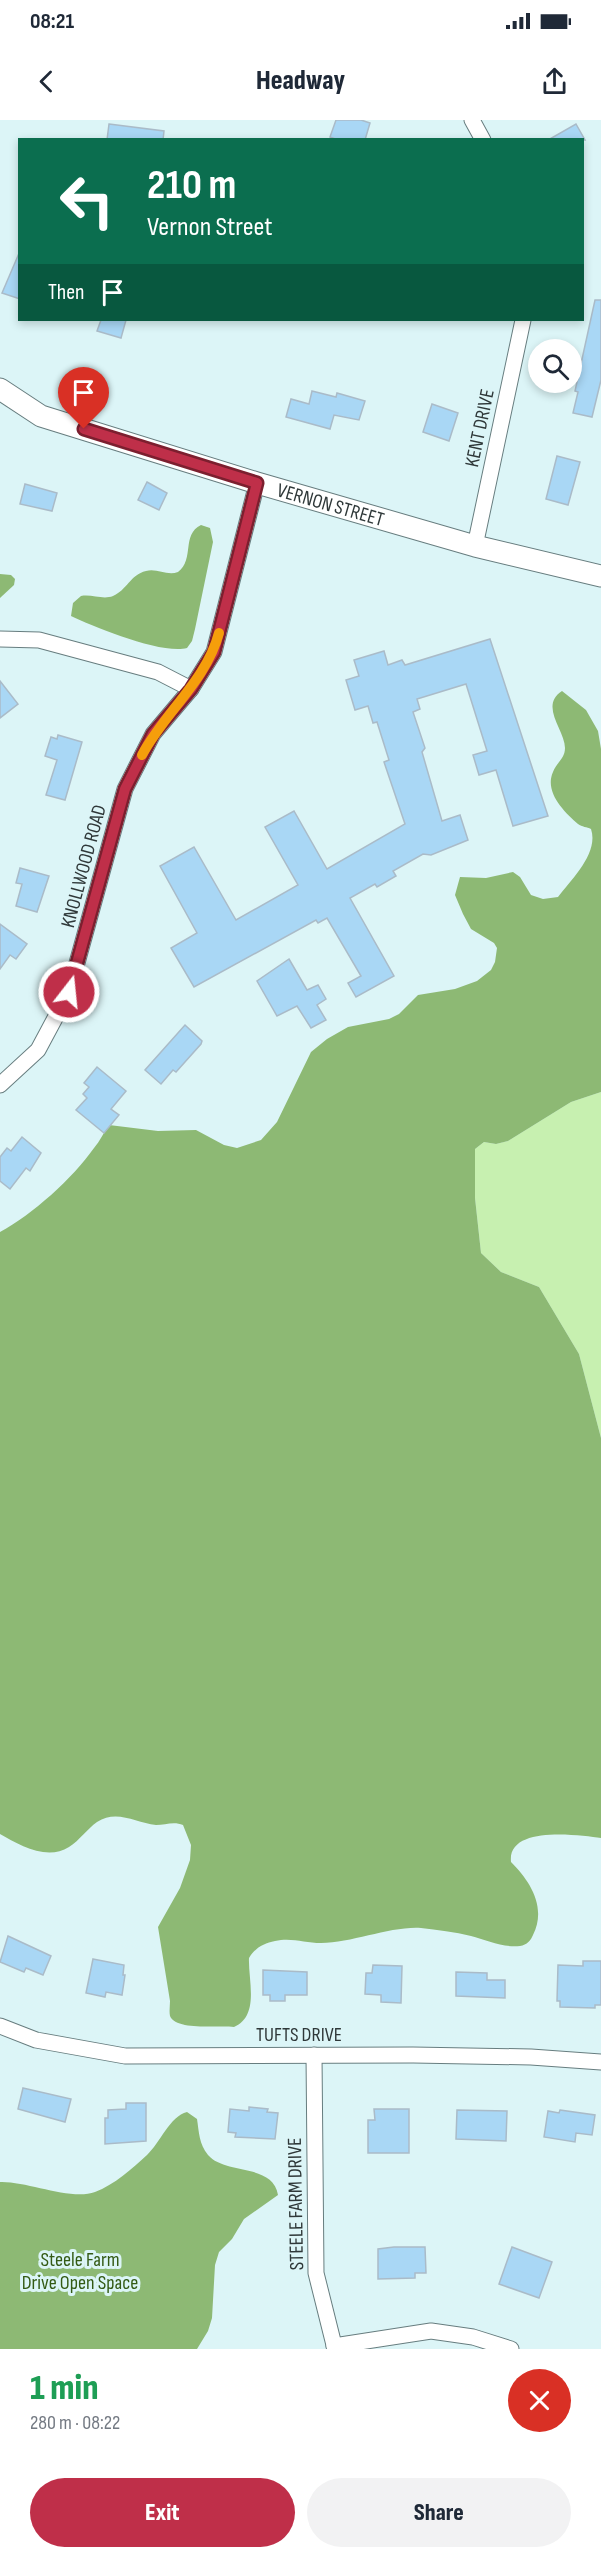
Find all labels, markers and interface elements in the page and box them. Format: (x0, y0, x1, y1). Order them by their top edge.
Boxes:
text: 08:21 (30, 8, 74, 35)
icon: back (30, 65, 63, 98)
text: Headway (256, 65, 345, 97)
icon: share (538, 65, 571, 98)
text: 210 m (147, 160, 236, 211)
icon: left (48, 162, 126, 240)
text: Vernon Street (147, 211, 273, 243)
icon: arrive (96, 276, 129, 309)
text: Then (48, 279, 84, 306)
map controls (528, 339, 582, 393)
button: search (528, 339, 582, 393)
pin (58, 367, 109, 429)
icon: arrive (67, 376, 100, 409)
street label: KENT DRIVE (460, 387, 500, 469)
street label: VERNON STREET (274, 478, 387, 532)
street label: KNOLLWOOD ROAD (56, 802, 112, 930)
position arrow (37, 960, 101, 1024)
street label: TUFTS DRIVE (256, 2023, 342, 2047)
street label: STEELE FARM DRIVE (283, 2138, 309, 2270)
park label: Steele Farm Drive Open Space (22, 2248, 138, 2295)
text: 1 min (30, 2367, 98, 2410)
button: close (508, 2369, 571, 2432)
text: 280 m · 08:22 (30, 2411, 120, 2435)
button: Exit (30, 2478, 295, 2547)
button: Share (307, 2478, 571, 2547)

